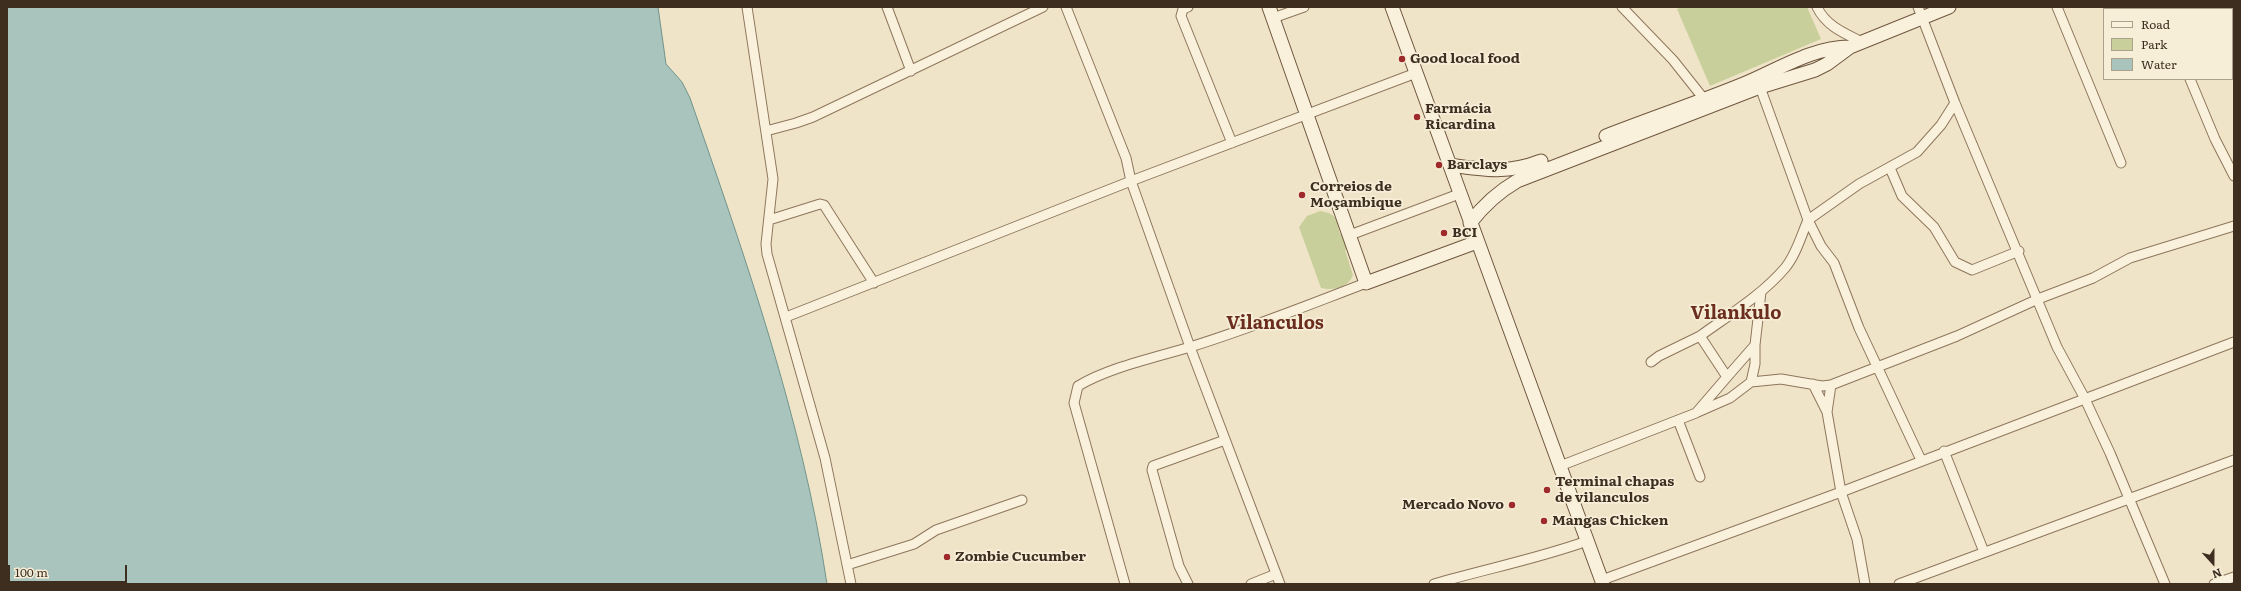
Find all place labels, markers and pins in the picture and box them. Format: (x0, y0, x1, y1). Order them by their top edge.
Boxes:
place label: Good local food (1410, 51, 1520, 67)
marker: Good local food (1397, 54, 1407, 64)
place label: Farmácia Ricardina (1425, 101, 1496, 134)
marker: Farmácia Ricardina (1412, 112, 1422, 122)
place label: Barclays (1447, 157, 1507, 173)
marker: Barclays (1434, 160, 1444, 170)
place label: Correios de Moçambique (1310, 179, 1402, 212)
marker: Correios de Moçambique (1297, 190, 1307, 200)
place label: BCI (1452, 225, 1477, 241)
marker: BCI (1439, 228, 1449, 238)
place label: Terminal chapas de vilanculos (1555, 474, 1674, 506)
marker: Terminal chapas de vilanculos (1542, 485, 1552, 495)
place label: Mercado Novo (1402, 497, 1504, 513)
marker: Mercado Novo (1507, 500, 1517, 510)
place label: Mangas Chicken (1552, 513, 1668, 529)
marker: Mangas Chicken (1539, 516, 1549, 526)
place label: Zombie Cucumber (955, 549, 1086, 565)
marker: Zombie Cucumber (942, 552, 952, 562)

